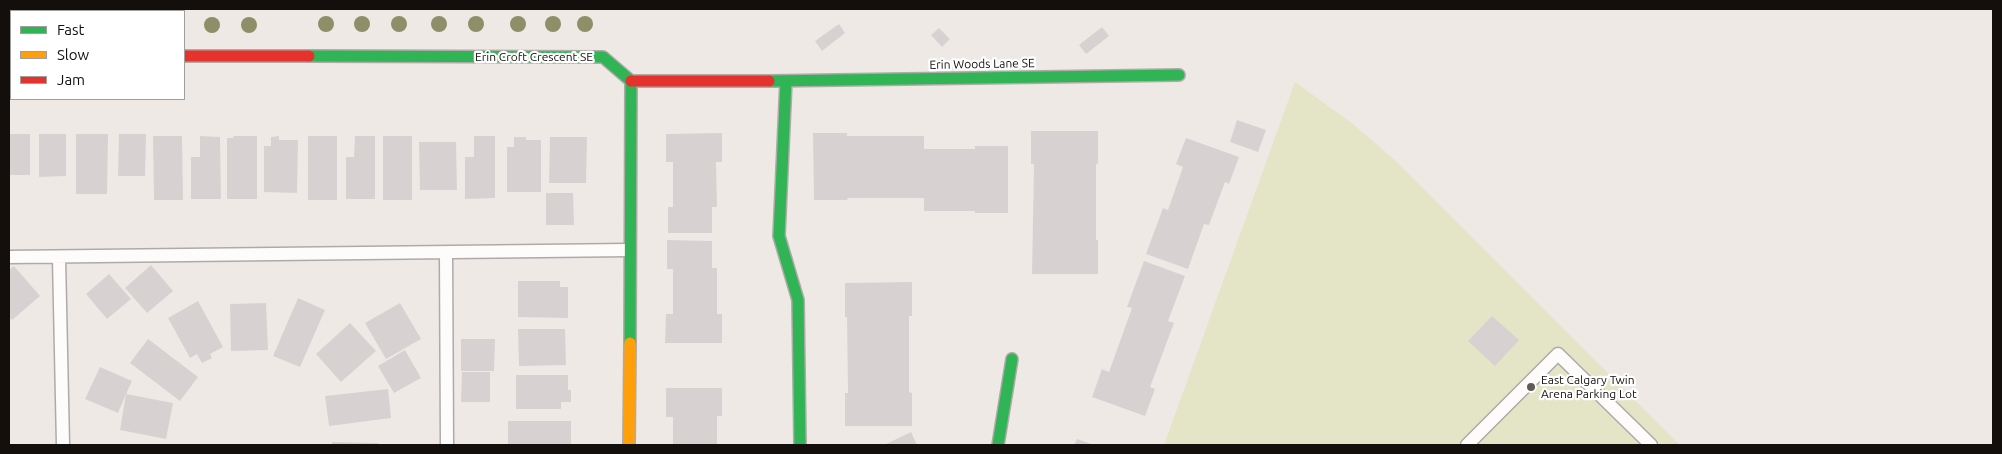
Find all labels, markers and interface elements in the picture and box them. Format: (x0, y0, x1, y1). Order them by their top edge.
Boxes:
legend (10, 10, 185, 100)
text: Fast (57, 21, 84, 38)
text: Slow (57, 46, 89, 63)
street label: Erin Croft Crescent SE (475, 50, 593, 64)
street label: Erin Woods Lane SE (929, 56, 1035, 72)
text: Jam (57, 71, 85, 88)
place label: East Calgary Twin Arena Parking Lot (1541, 373, 1637, 401)
marker: East Calgary Twin Arena Parking Lot (1525, 381, 1537, 393)

